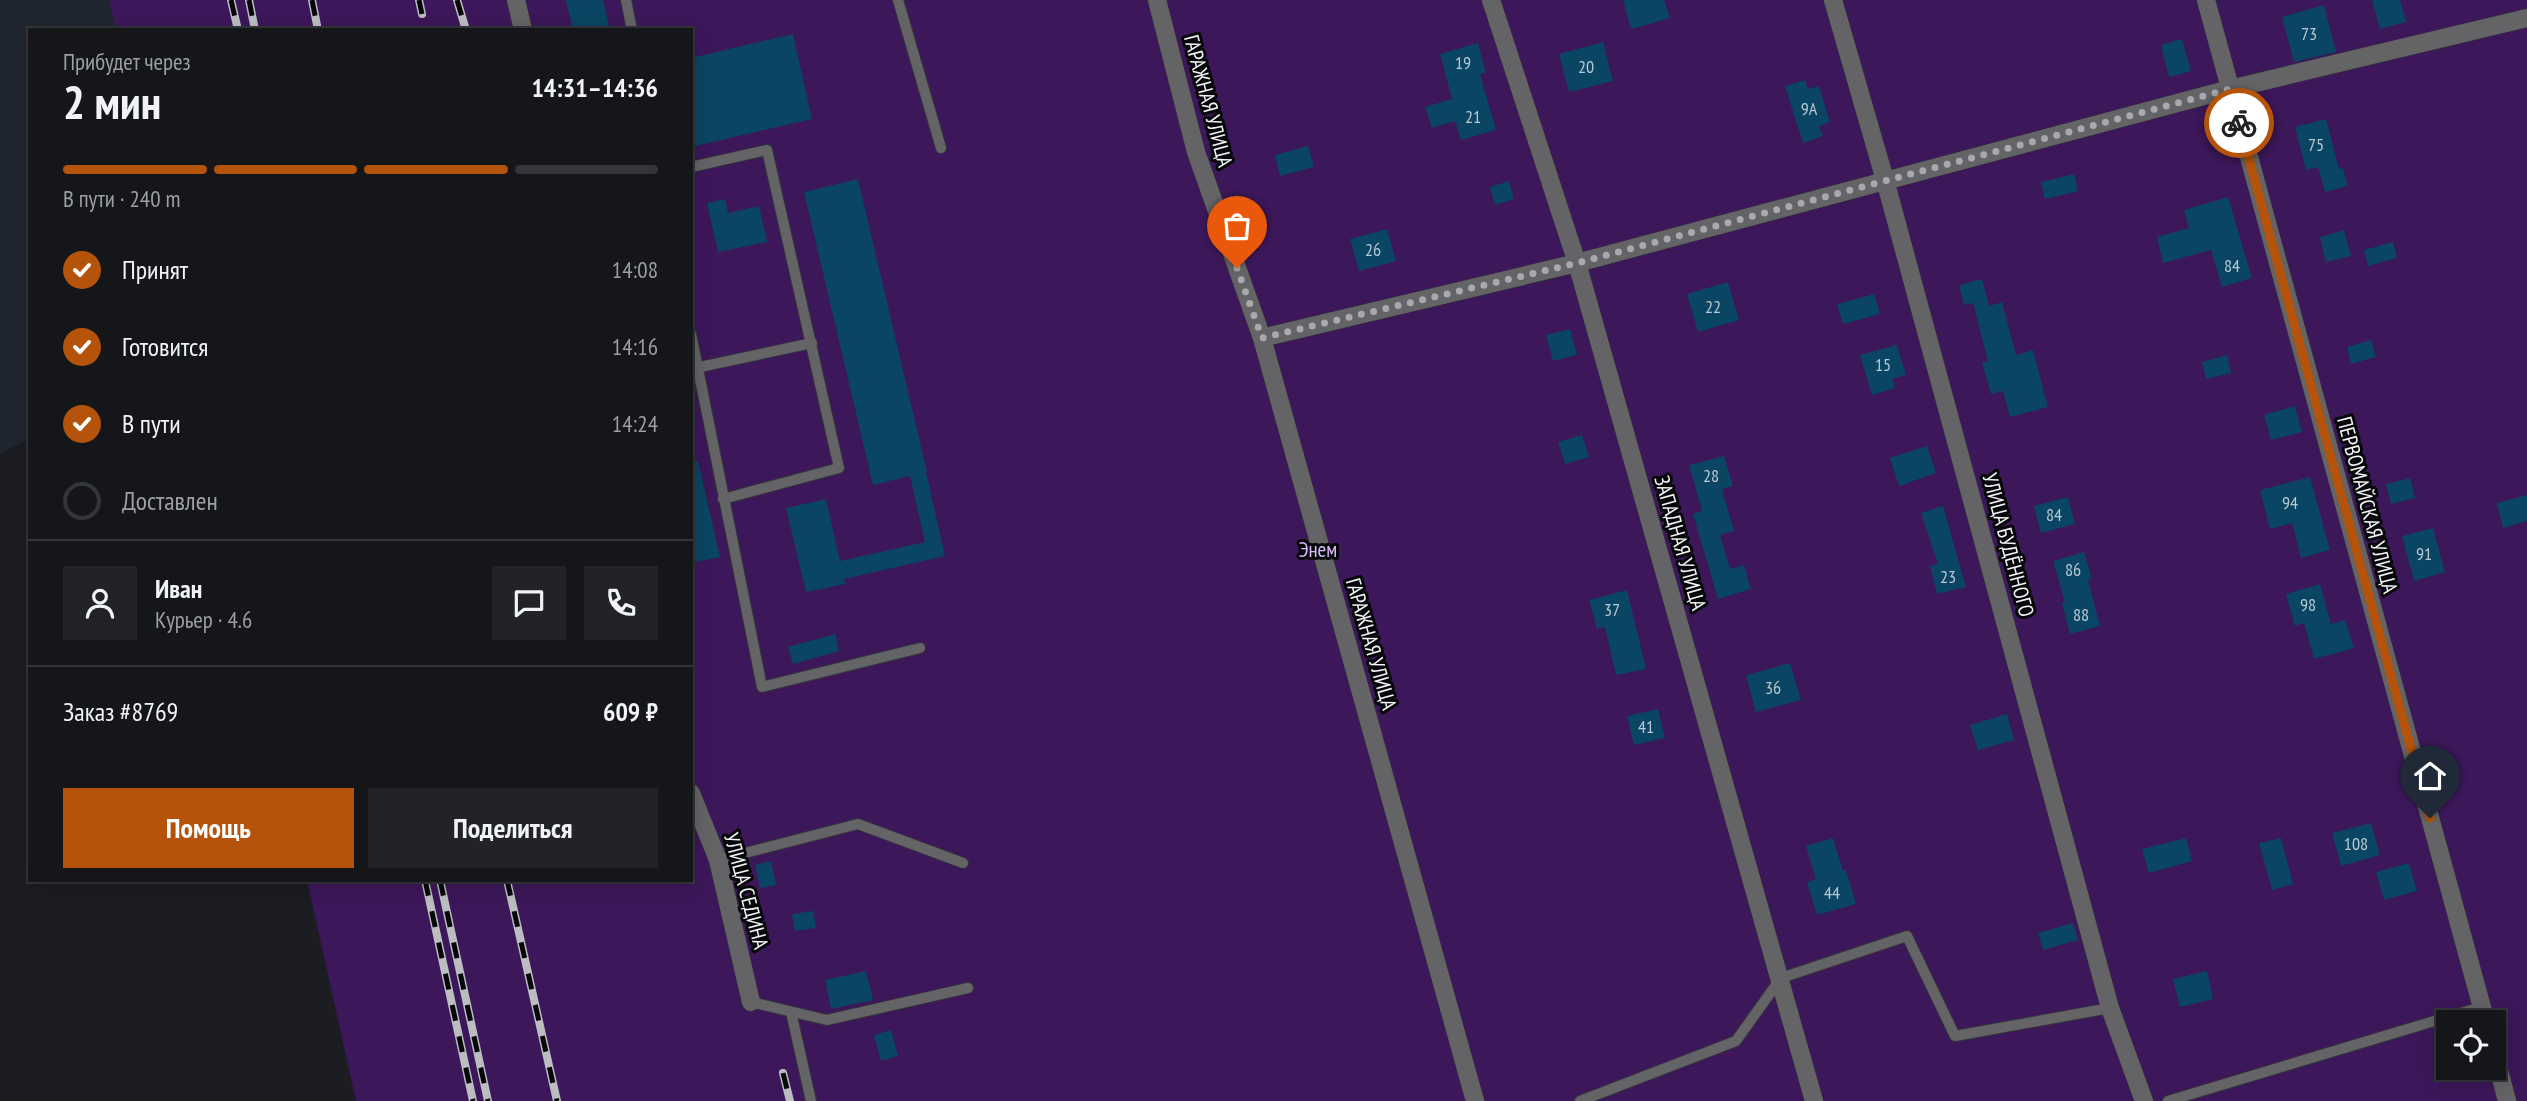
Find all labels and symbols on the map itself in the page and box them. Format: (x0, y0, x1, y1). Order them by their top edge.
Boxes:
house number: 73 (2301, 22, 2317, 45)
street label: ГАРАЖНАЯ УЛИЦА (1178, 32, 1239, 170)
house number: 19 (1455, 51, 1471, 74)
house number: 20 (1578, 55, 1594, 78)
courier (2204, 88, 2274, 158)
house number: 9А (1801, 97, 1818, 120)
house number: 21 (1465, 105, 1481, 128)
house number: 75 (2308, 133, 2324, 156)
pin (1207, 196, 1267, 268)
house number: 26 (1365, 238, 1381, 261)
house number: 84 (2224, 254, 2240, 277)
house number: 22 (1705, 295, 1721, 318)
house number: 15 (1875, 353, 1891, 376)
street label: ПЕРВОМАЙСКАЯ УЛИЦА (2331, 413, 2404, 596)
house number: 28 (1703, 464, 1719, 487)
street label: УЛИЦА БУДЁННОГО (1976, 470, 2041, 620)
street label: ЗАПАДНАЯ УЛИЦА (1648, 472, 1713, 613)
house number: 94 (2282, 491, 2298, 514)
house number: 84 (2046, 503, 2062, 526)
park label: Энем (1299, 536, 1337, 563)
house number: 91 (2416, 542, 2432, 565)
house number: 86 (2065, 558, 2081, 581)
house number: 23 (1940, 565, 1956, 588)
street label: ГАРАЖНАЯ УЛИЦА (1340, 575, 1403, 713)
house number: 98 (2300, 593, 2316, 616)
house number: 37 (1604, 598, 1620, 621)
house number: 88 (2073, 603, 2089, 626)
house number: 36 (1765, 676, 1781, 699)
house number: 41 (1638, 715, 1654, 738)
pin (2400, 746, 2460, 818)
street label: УЛИЦА СЕДИНА (718, 830, 775, 952)
house number: 108 (2344, 832, 2368, 855)
house number: 44 (1824, 881, 1840, 904)

